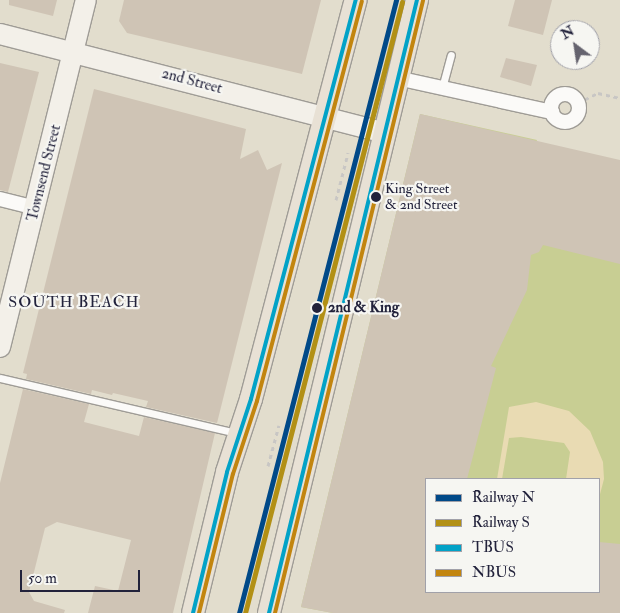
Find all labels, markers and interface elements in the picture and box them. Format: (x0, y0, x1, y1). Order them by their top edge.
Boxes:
north arrow (550, 20, 600, 70)
text: N (558, 22, 577, 43)
street label: 2nd Street (160, 64, 224, 98)
street label: Townsend Street (23, 123, 65, 223)
place label: King Street & 2nd Street (385, 181, 458, 213)
marker: King Street & 2nd Street (371, 192, 381, 202)
district label: SOUTH BEACH (7, 292, 141, 312)
place label: 2nd & King (328, 299, 399, 317)
marker: 2nd & King (310, 301, 324, 315)
legend (425, 478, 600, 593)
text: Railway N (472, 488, 535, 507)
text: Railway S (472, 513, 530, 532)
text: TBUS (472, 538, 514, 557)
scale bar (22, 560, 142, 592)
text: NBUS (472, 563, 516, 582)
text: 50 m (28, 569, 57, 588)

